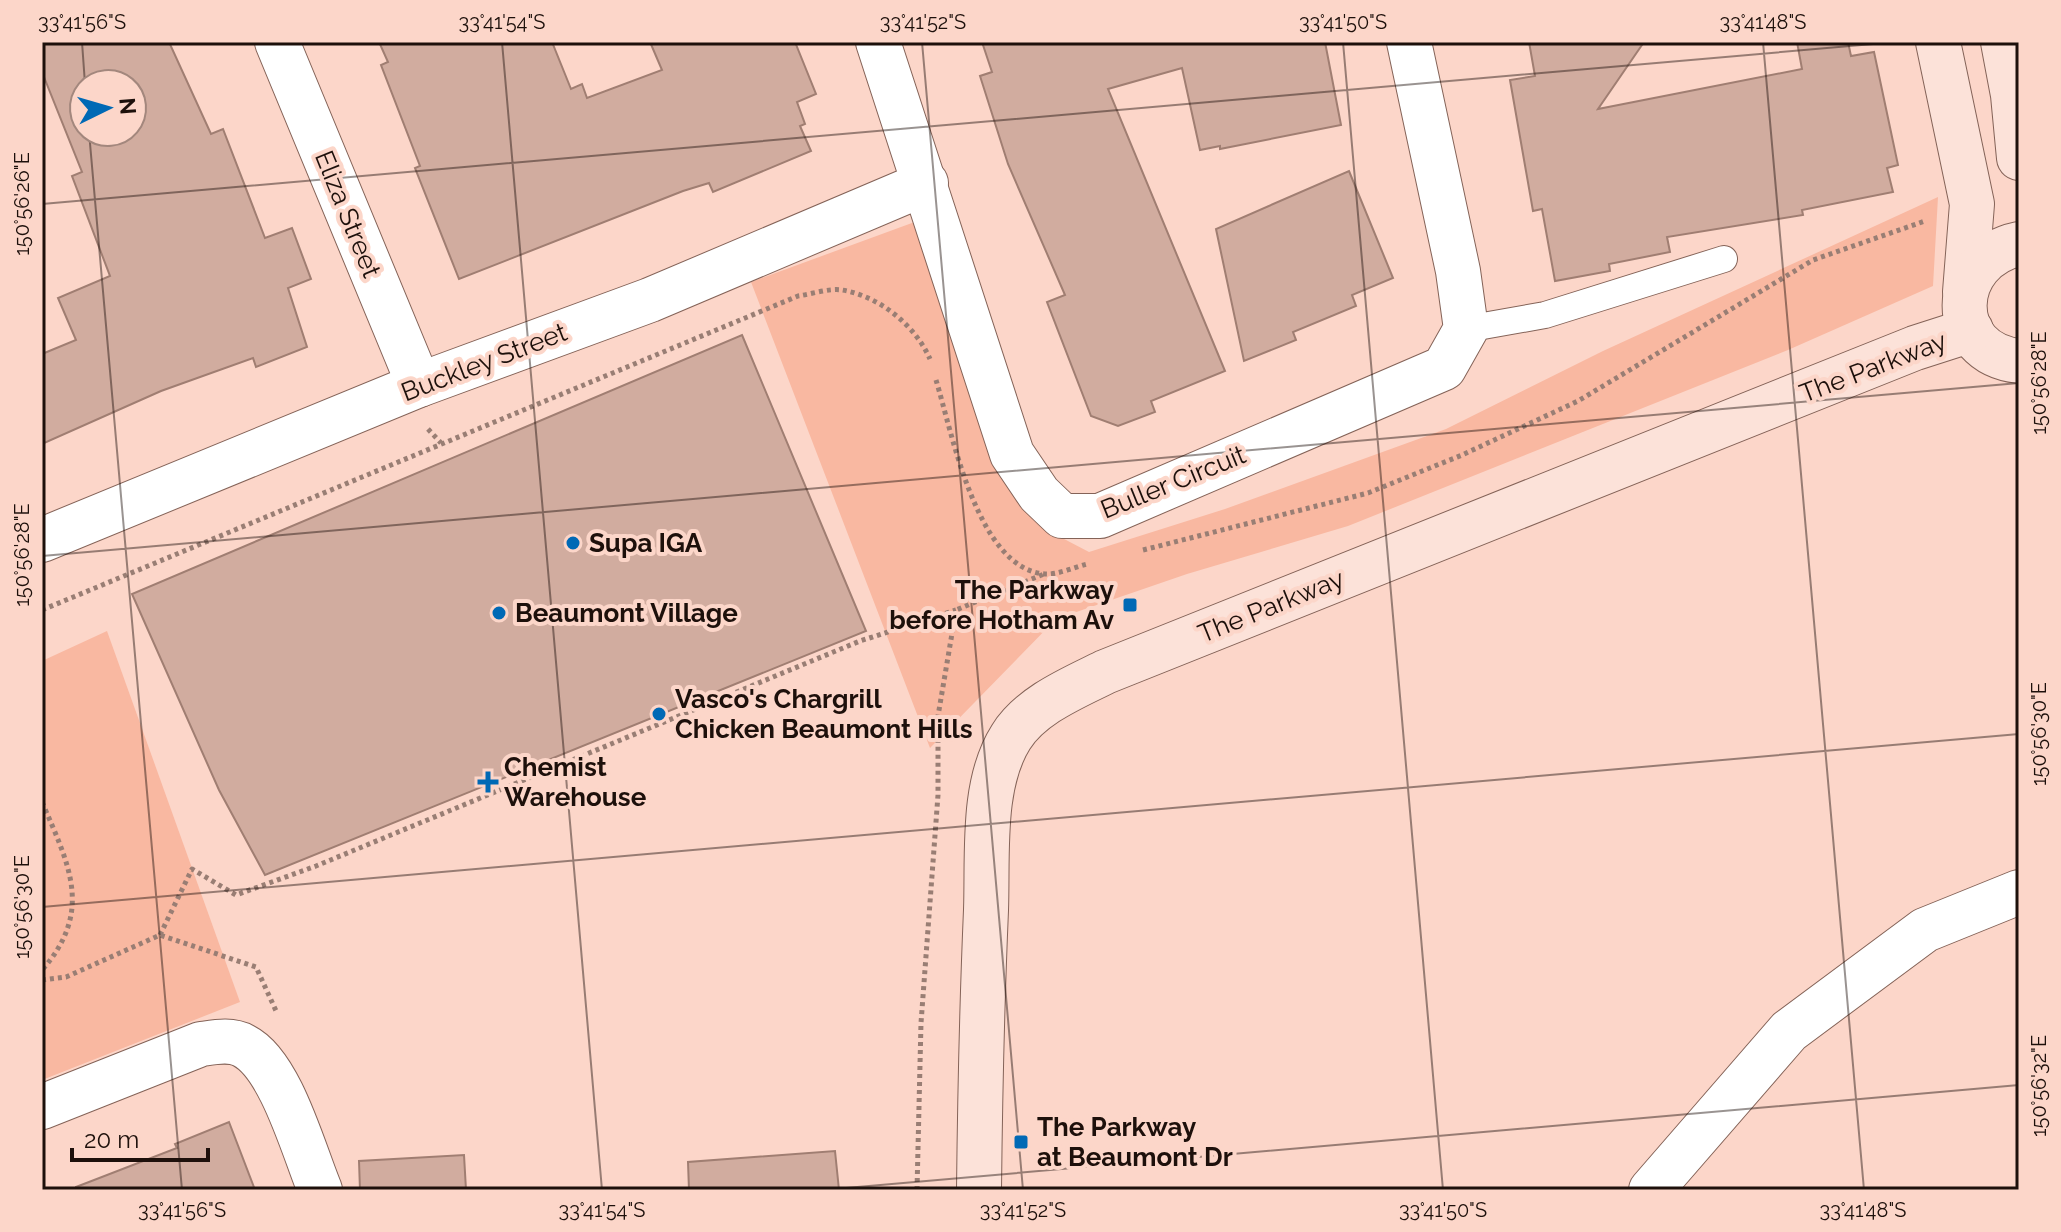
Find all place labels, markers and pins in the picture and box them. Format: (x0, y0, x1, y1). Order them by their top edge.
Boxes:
place label: Supa IGA (589, 528, 703, 558)
marker: Supa IGA (564, 534, 582, 552)
place label: The Parkway before Hotham Av (889, 575, 1115, 635)
marker: The Parkway before Hotham Av (1121, 596, 1139, 614)
place label: Beaumont Village (515, 598, 738, 628)
marker: Beaumont Village (490, 604, 508, 622)
place label: Vasco's Chargrill Chicken Beaumont Hills (675, 684, 973, 744)
marker: Vasco's Chargrill Chicken Beaumont Hills (650, 705, 668, 723)
place label: Chemist Warehouse (504, 752, 647, 812)
marker: Chemist Warehouse (479, 773, 497, 791)
place label: The Parkway at Beaumont Dr (1037, 1112, 1233, 1172)
marker: The Parkway at Beaumont Dr (1012, 1133, 1030, 1151)

